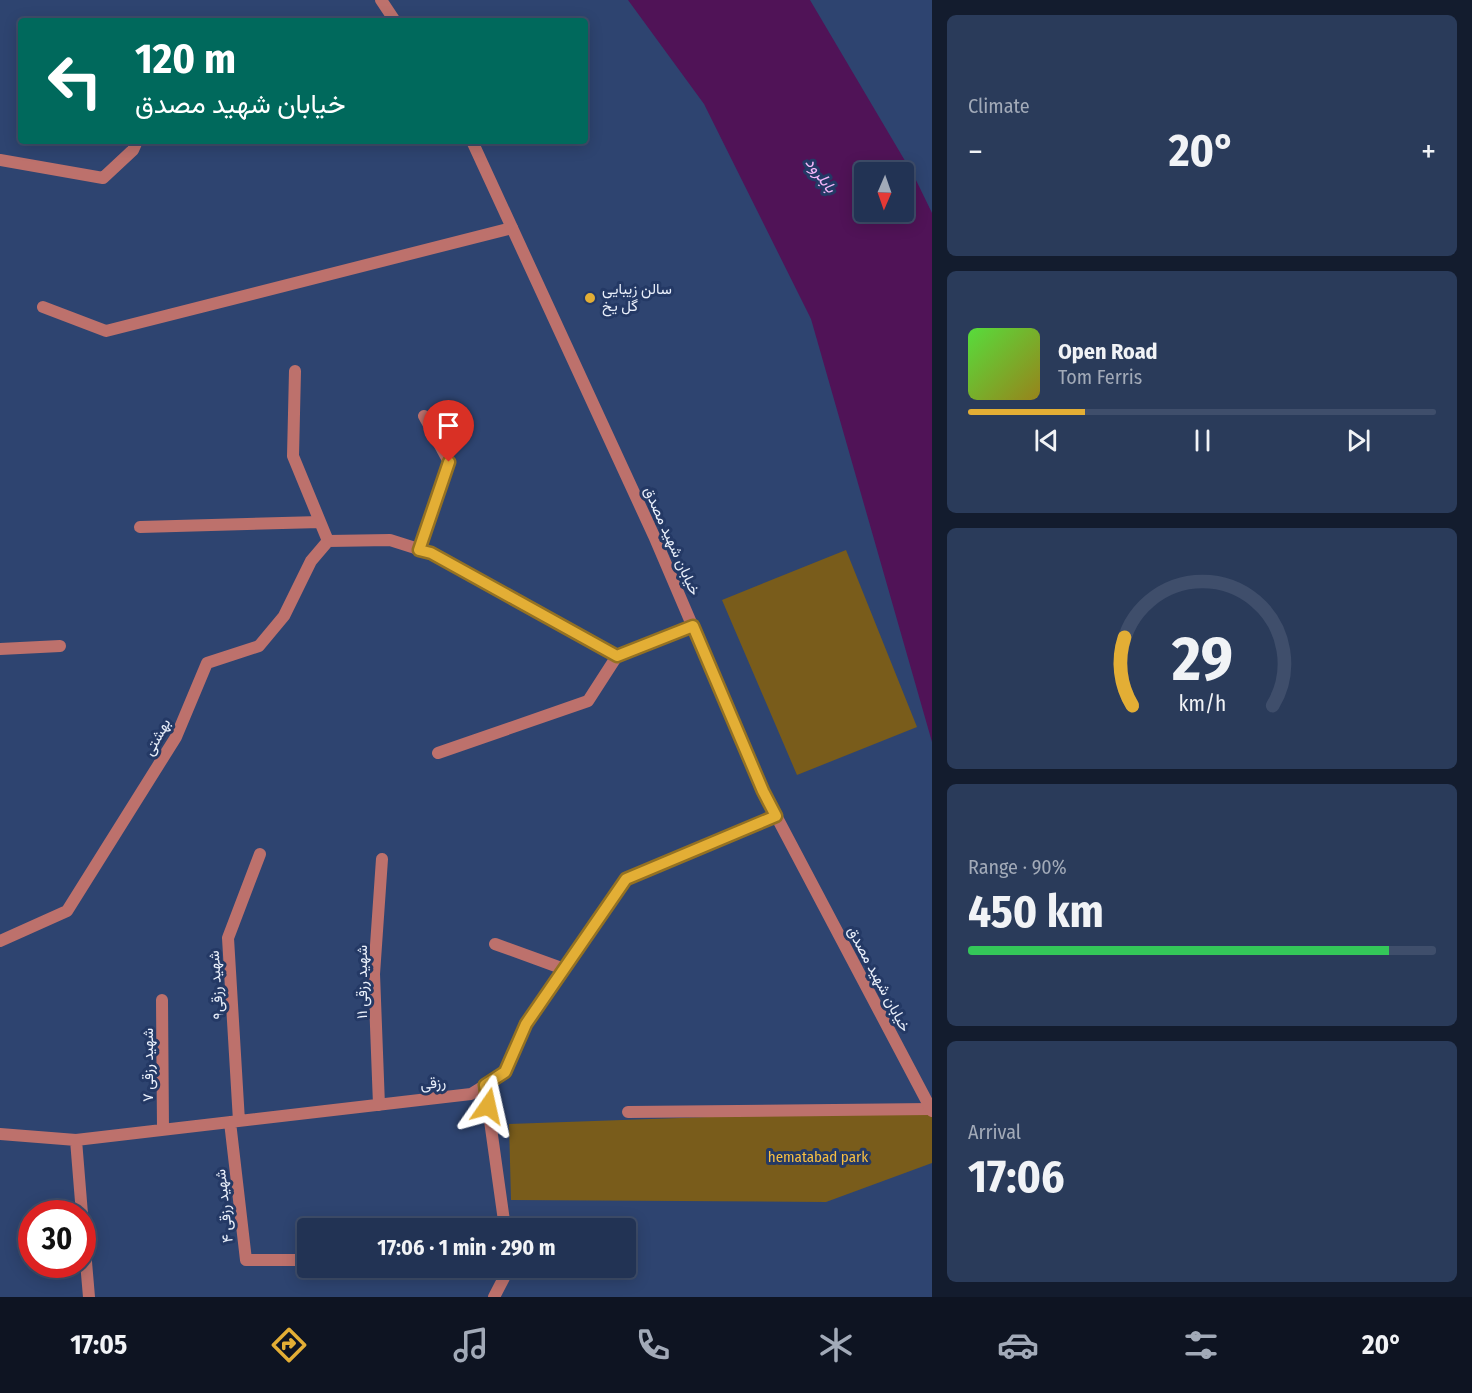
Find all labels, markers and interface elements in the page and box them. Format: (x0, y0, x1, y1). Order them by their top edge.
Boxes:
text: 120 m (135, 34, 236, 84)
icon: left (36, 42, 114, 120)
text: خیابان شهید مصدق (135, 88, 346, 120)
text: Climate (968, 94, 1030, 118)
text: 20° (1169, 124, 1235, 178)
text: − (968, 132, 983, 172)
text: + (1421, 132, 1436, 172)
water label: بابلرود (801, 154, 841, 198)
north arrow (854, 162, 914, 222)
map controls (854, 162, 914, 222)
place label: سالن زیبایی گل یخ (602, 280, 672, 317)
marker: سالن زیبایی گل یخ (583, 291, 597, 305)
text: Open Road (1058, 338, 1158, 365)
text: Tom Ferris (1058, 365, 1142, 389)
pin (423, 400, 474, 462)
icon: arrive (432, 409, 465, 442)
icon: previous (1030, 424, 1063, 457)
icon: pause (1186, 424, 1219, 457)
icon: next (1342, 424, 1375, 457)
street label: خیابان شهید مصدق (640, 484, 704, 598)
text: 29 (1171, 622, 1232, 697)
text: km/h (1178, 691, 1226, 717)
street label: بهشتی (140, 715, 175, 759)
text: Range · 90% (968, 855, 1067, 879)
text: 450 km (968, 885, 1104, 939)
street label: خیابان شهید مصدق (844, 923, 914, 1035)
street label: شهید رزقی ۱۱ (353, 945, 372, 1019)
street label: شهید رزقی۹ (205, 950, 228, 1020)
street label: شهید رزقی ۷ (139, 1028, 158, 1102)
street label: رزقی (419, 1073, 447, 1094)
position arrow (456, 1074, 520, 1138)
text: Arrival (968, 1120, 1021, 1144)
park label: hematabad park (768, 1148, 868, 1166)
text: 17:06 (968, 1150, 1065, 1204)
street label: شهید رزقی ۴ (211, 1168, 238, 1244)
speed limit sign: 30 (18, 1200, 96, 1278)
text: 17:06 · 1 min · 290 m (377, 1234, 556, 1261)
icon: directions (268, 1324, 310, 1366)
icon: music (450, 1324, 492, 1366)
icon: phone (632, 1324, 674, 1366)
icon: climate (815, 1324, 857, 1366)
icon: car (997, 1324, 1039, 1366)
icon: filters (1180, 1324, 1222, 1366)
text: 17:05 (70, 1329, 127, 1361)
text: 20° (1362, 1329, 1402, 1361)

